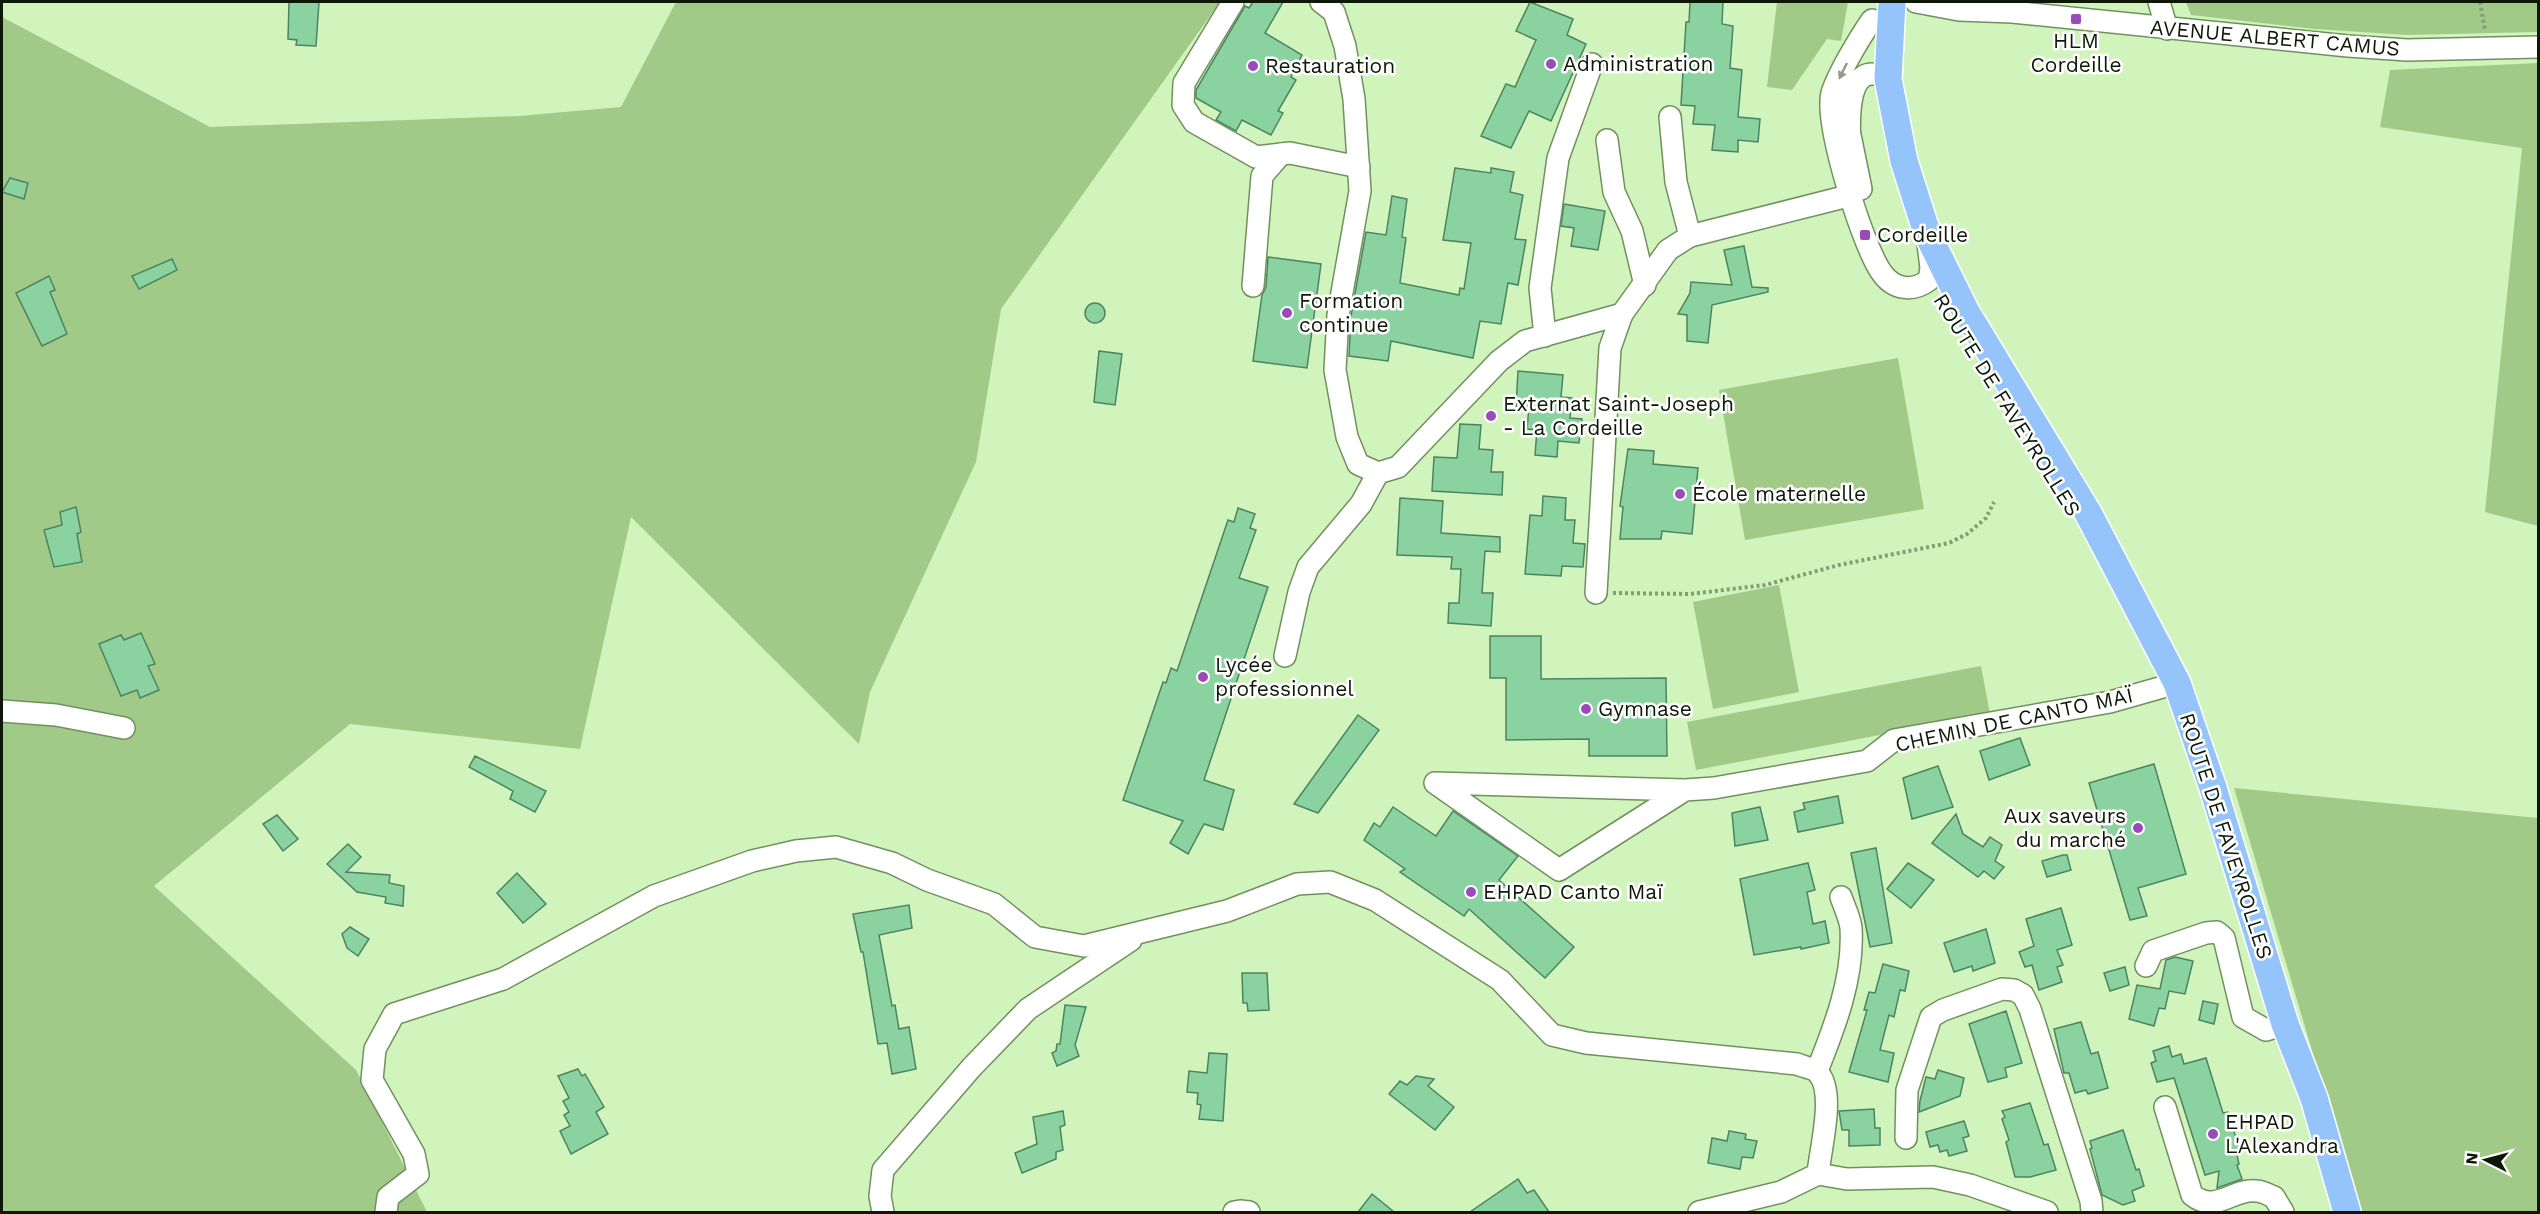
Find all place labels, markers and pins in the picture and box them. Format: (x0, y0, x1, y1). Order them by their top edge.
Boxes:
marker: HLM Cordeille (2069, 12, 2083, 26)
place label: HLM Cordeille (2030, 28, 2122, 77)
place label: Administration (1563, 51, 1714, 76)
place label: Restauration (1265, 53, 1395, 78)
marker: Administration (1544, 57, 1558, 71)
marker: Restauration (1246, 59, 1260, 73)
place label: Cordeille (1877, 222, 1968, 247)
marker: Cordeille (1858, 228, 1872, 242)
place label: Formation continue (1299, 288, 1403, 337)
marker: Formation continue (1280, 306, 1294, 320)
place label: Externat Saint-Joseph - La Cordeille (1503, 391, 1734, 440)
marker: Externat Saint-Joseph - La Cordeille (1484, 409, 1498, 423)
place label: École maternelle (1692, 481, 1866, 506)
marker: École maternelle (1673, 487, 1687, 501)
place label: Lycée professionnel (1215, 652, 1354, 701)
marker: Lycée professionnel (1196, 670, 1210, 684)
place label: Gymnase (1598, 696, 1692, 721)
marker: Gymnase (1579, 702, 1593, 716)
place label: Aux saveurs du marché (2004, 803, 2126, 852)
marker: Aux saveurs du marché (2131, 821, 2145, 835)
place label: EHPAD Canto Maï (1483, 879, 1663, 904)
marker: EHPAD Canto Maï (1464, 885, 1478, 899)
place label: EHPAD L'Alexandra (2225, 1109, 2339, 1158)
marker: EHPAD L'Alexandra (2206, 1127, 2220, 1141)

